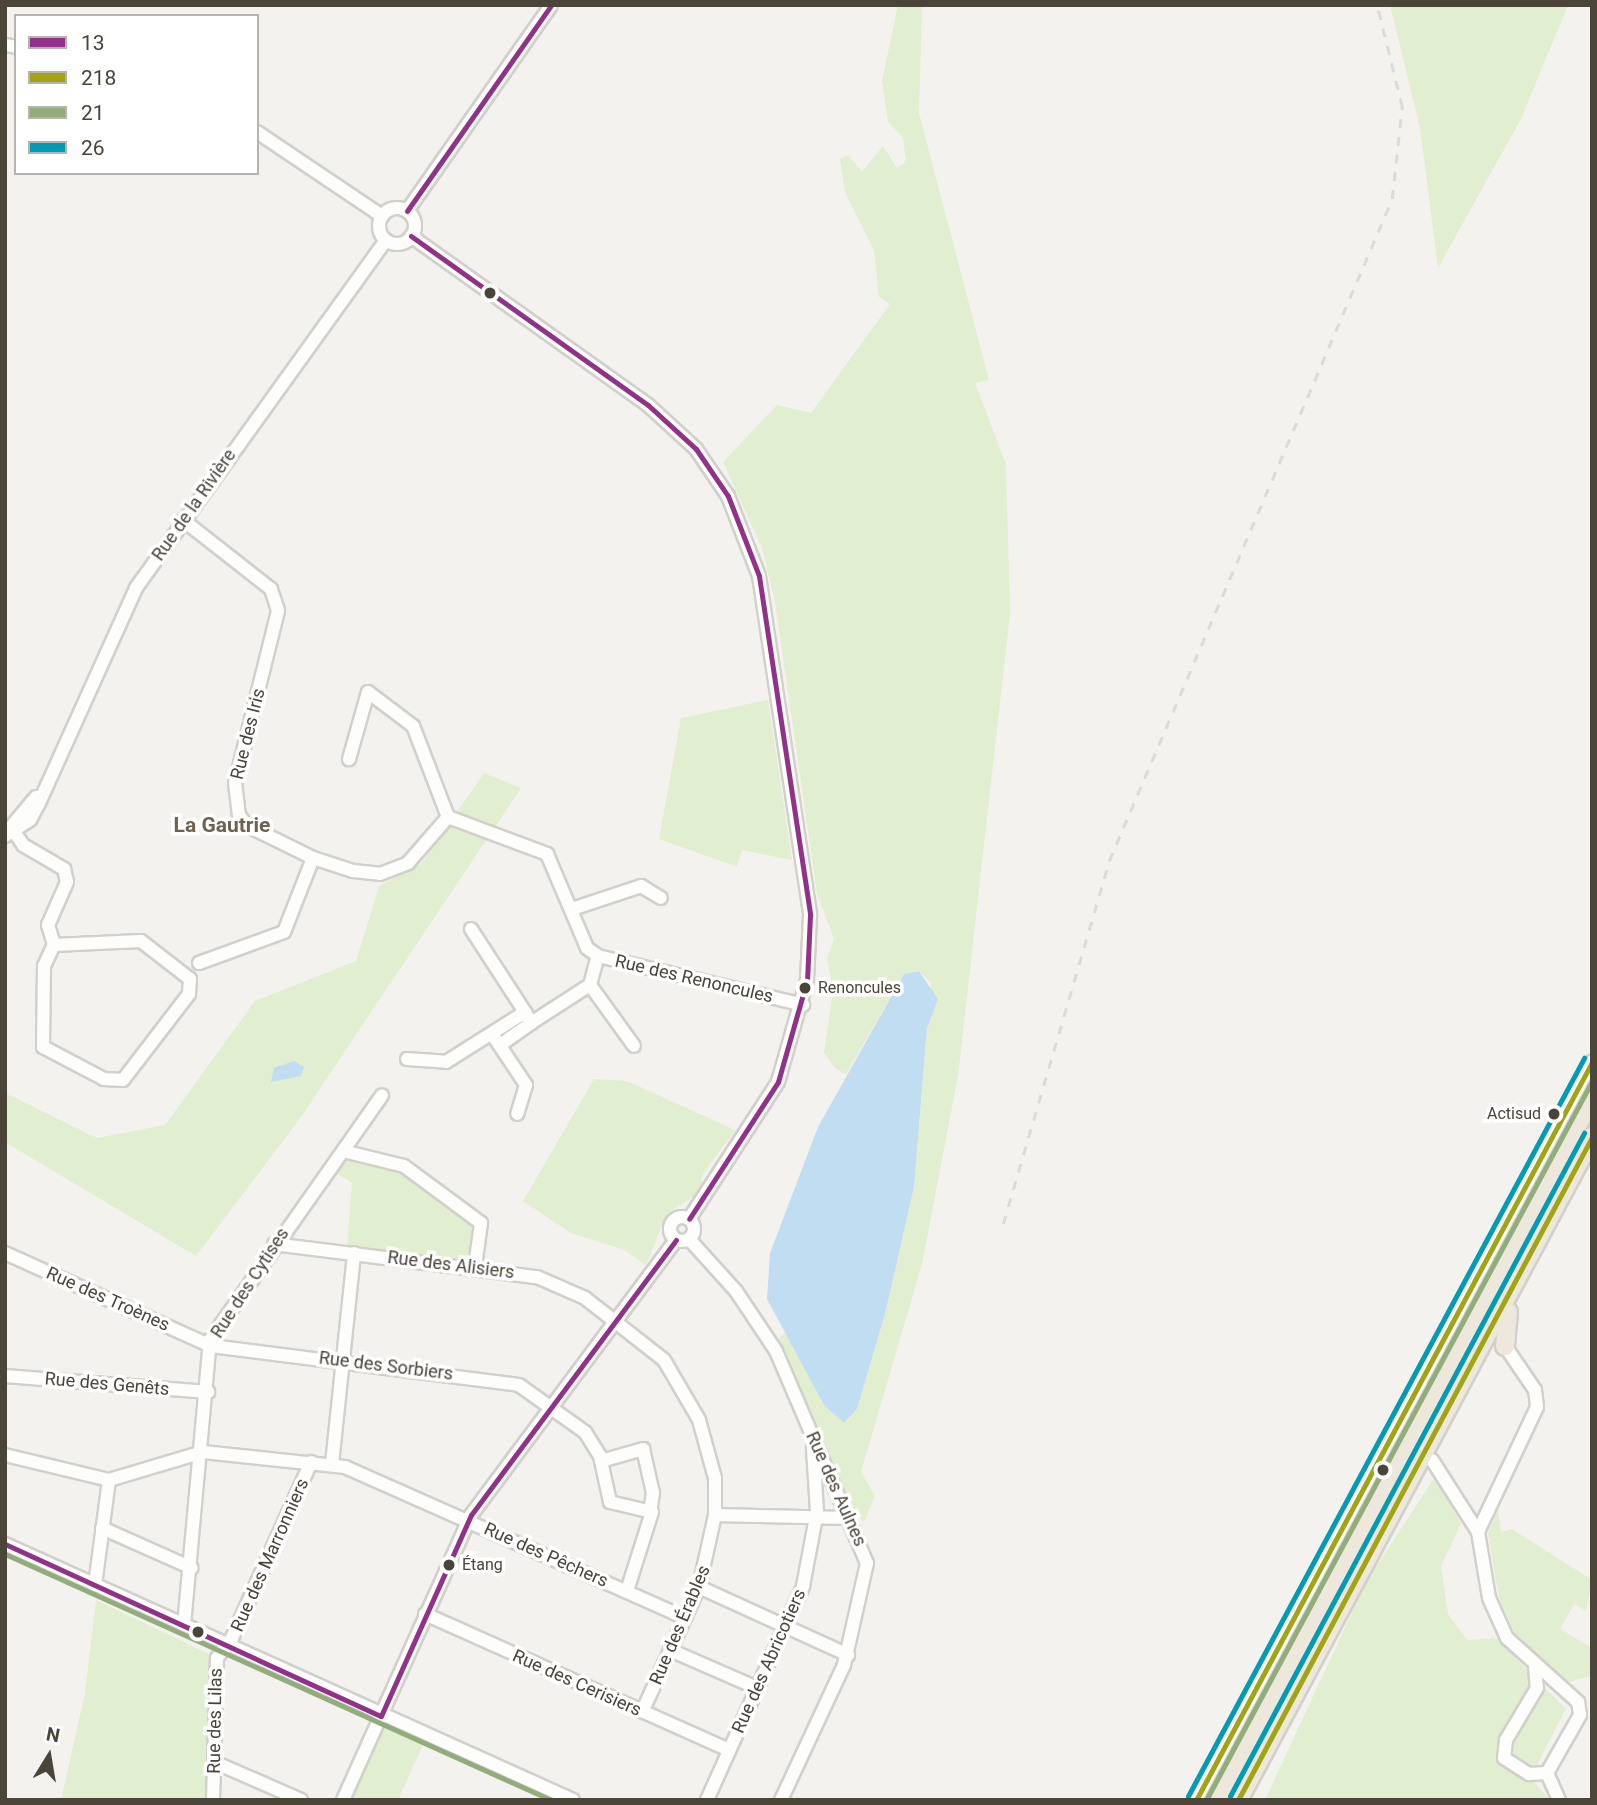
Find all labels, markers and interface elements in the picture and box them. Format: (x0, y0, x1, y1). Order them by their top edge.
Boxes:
legend (14, 14, 259, 175)
text: 13 (81, 31, 105, 55)
text: 218 (81, 66, 116, 90)
text: 21 (81, 101, 105, 125)
text: 26 (81, 136, 105, 160)
unlabelled marker (483, 286, 497, 300)
street label: Rue de la Rivière (147, 445, 241, 565)
street label: Rue des Iris (226, 686, 270, 782)
district label: La Gautrie (174, 812, 270, 838)
street label: Rue des Renoncules (613, 950, 775, 1008)
place label: Renoncules (818, 978, 901, 998)
marker: Renoncules (798, 981, 812, 995)
place label: Actisud (1487, 1104, 1541, 1124)
marker: Actisud (1547, 1107, 1561, 1121)
street label: Rue des Cytises (206, 1224, 294, 1342)
street label: Rue des Alisiers (386, 1247, 516, 1283)
street label: Rue des Troènes (43, 1262, 173, 1336)
street label: Rue des Sorbiers (318, 1347, 454, 1385)
street label: Rue des Genêts (44, 1368, 170, 1400)
street label: Rue des Aulnes (801, 1428, 871, 1550)
unlabelled marker (1376, 1463, 1390, 1477)
street label: Rue des Marronniers (226, 1475, 314, 1635)
street label: Rue des Pêchers (481, 1518, 611, 1592)
place label: Étang (462, 1555, 503, 1575)
marker: Étang (442, 1558, 456, 1572)
street label: Rue des Érables (645, 1562, 715, 1688)
street label: Rue des Abricotiers (727, 1585, 811, 1737)
unlabelled marker (191, 1625, 205, 1639)
street label: Rue des Cerisiers (509, 1645, 645, 1721)
street label: Rue des Lilas (203, 1668, 227, 1774)
north arrow (14, 1721, 84, 1791)
text: N (44, 1722, 62, 1747)

